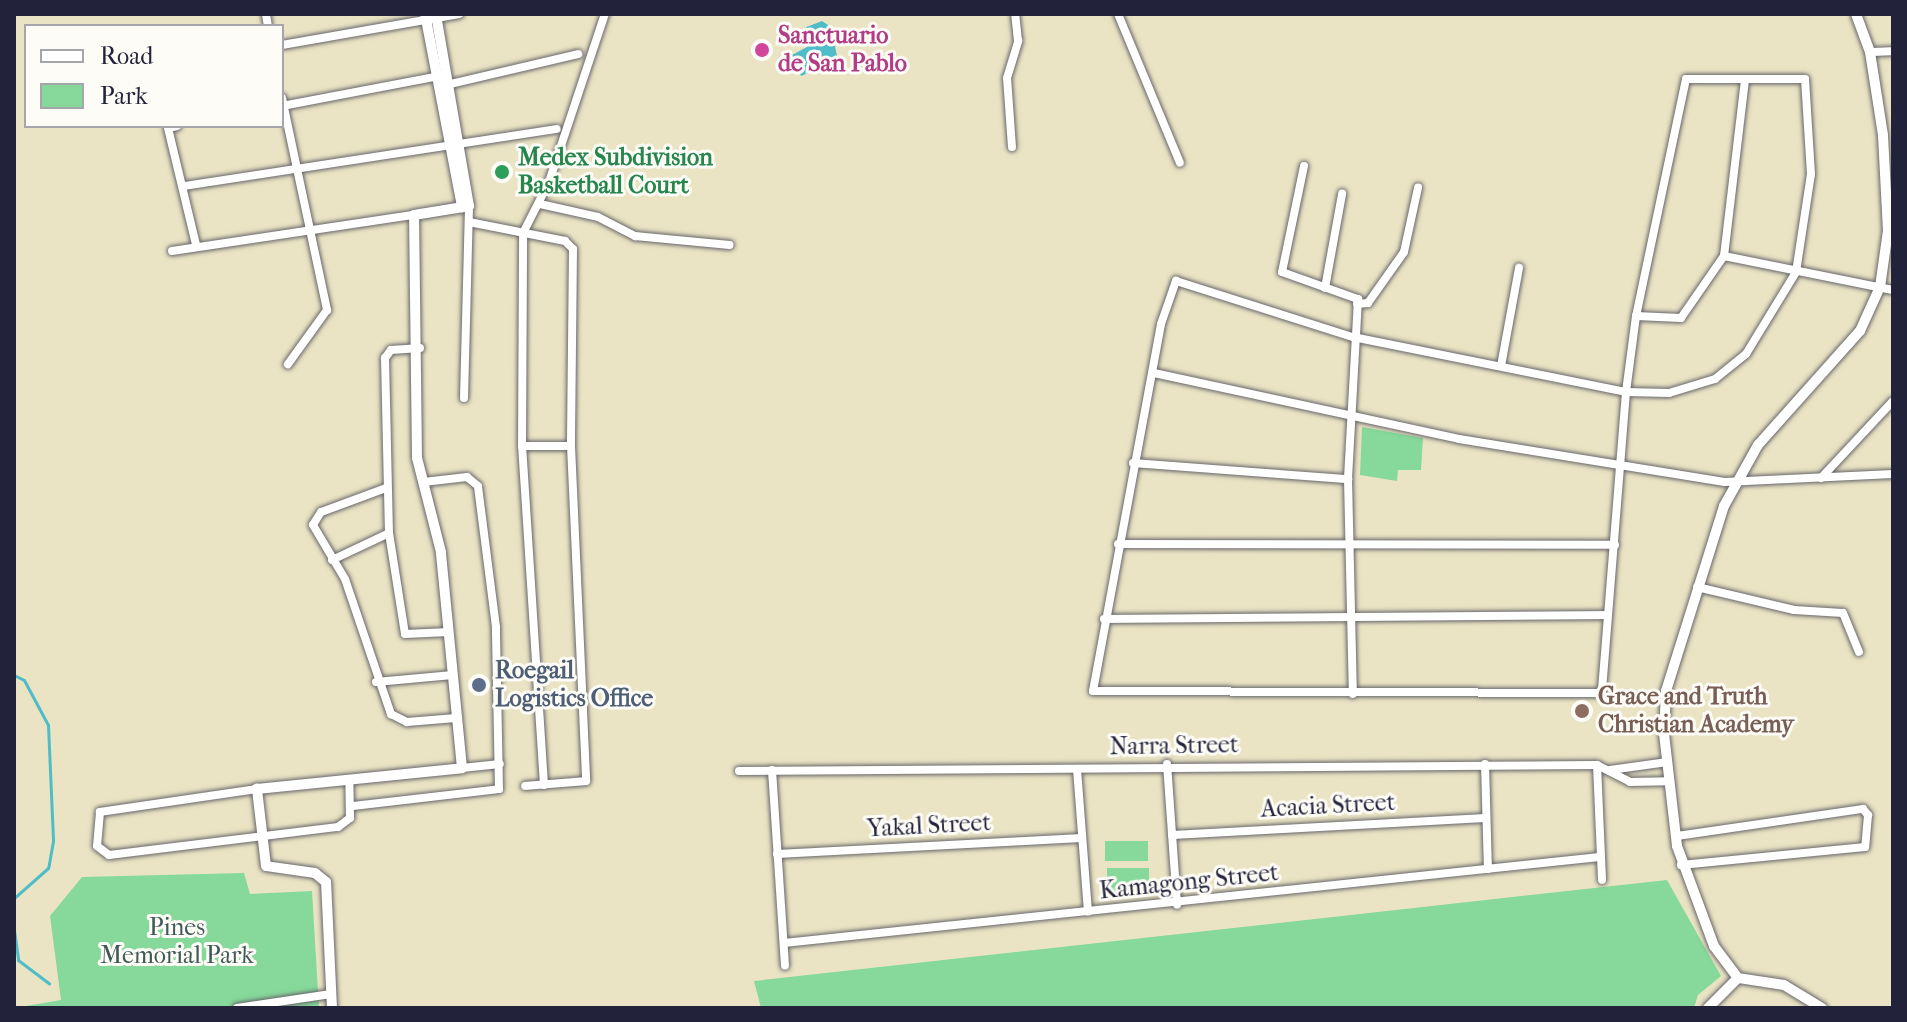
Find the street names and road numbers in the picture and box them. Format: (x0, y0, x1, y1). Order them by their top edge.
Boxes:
street label: Narra Street (1109, 730, 1239, 762)
street label: Acacia Street (1260, 788, 1396, 824)
street label: Yakal Street (866, 808, 992, 844)
street label: Kamagong Street (1098, 858, 1280, 906)

